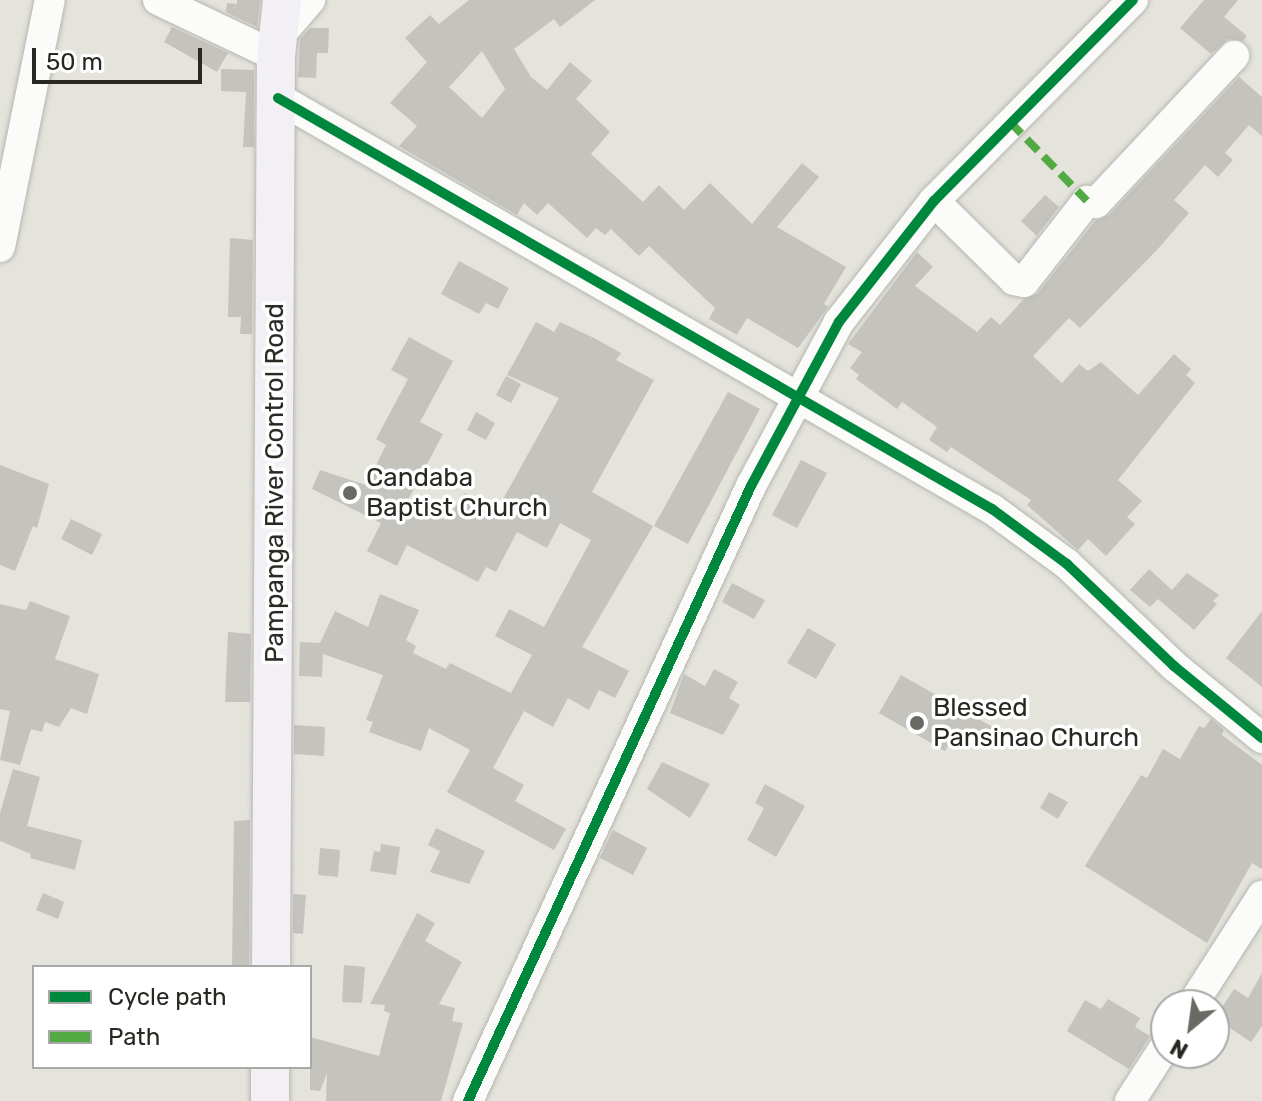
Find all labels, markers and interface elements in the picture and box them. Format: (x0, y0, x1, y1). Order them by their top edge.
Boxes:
scale bar (36, 32, 206, 82)
text: 50 m (46, 48, 103, 76)
street label: Pampanga River Control Road (259, 303, 291, 663)
place label: Candaba Baptist Church (366, 462, 548, 524)
marker: Candaba Baptist Church (341, 484, 359, 502)
place label: Blessed Pansinao Church (933, 692, 1139, 754)
marker: Blessed Pansinao Church (908, 714, 926, 732)
legend (32, 965, 312, 1069)
text: Cycle path (108, 983, 227, 1011)
north arrow (1150, 989, 1230, 1069)
text: Path (108, 1023, 160, 1051)
text: N (1166, 1033, 1193, 1064)

